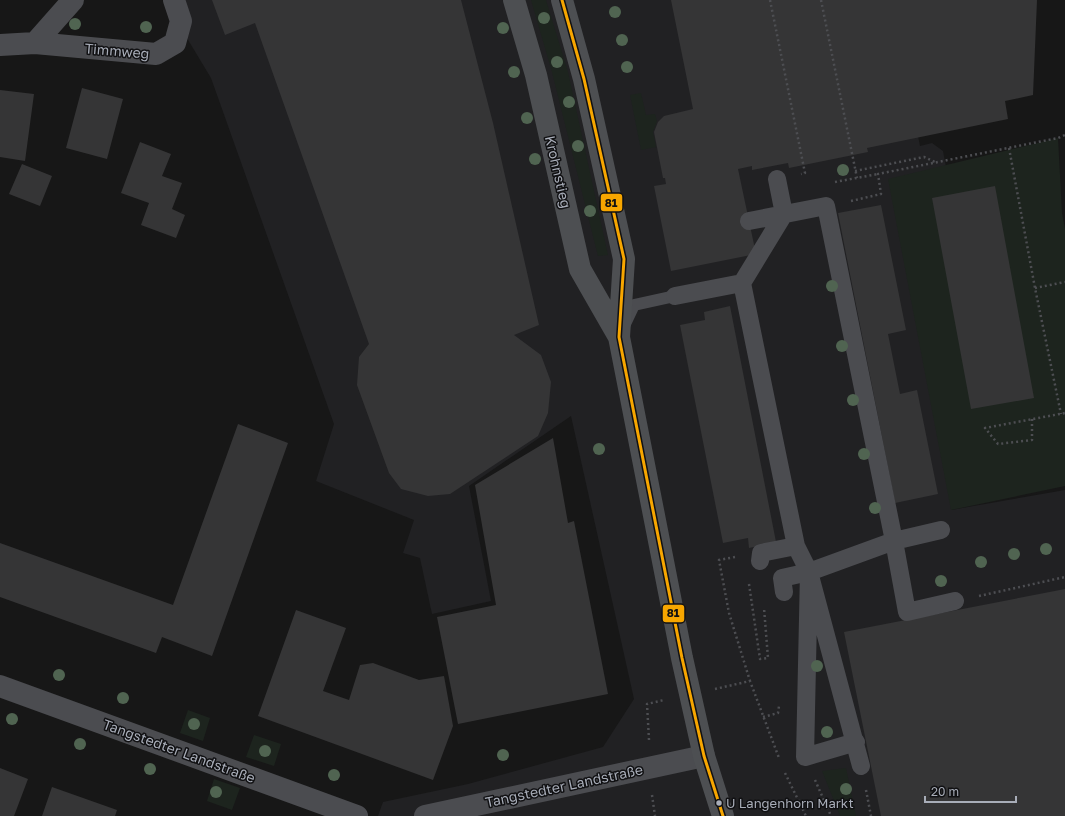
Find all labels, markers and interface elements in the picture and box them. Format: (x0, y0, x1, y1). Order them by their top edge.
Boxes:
street label: Timmweg (84, 39, 150, 62)
street label: Krohnstieg (542, 134, 575, 210)
line badge: 81 (600, 193, 623, 212)
text: 81 (605, 196, 618, 209)
line badge: 81 (662, 604, 685, 623)
text: 81 (667, 606, 680, 619)
street label: Tangstedter Landstraße (101, 715, 258, 786)
street label: Tangstedter Landstraße (484, 760, 644, 811)
scale bar (925, 778, 1016, 804)
text: 20 m (931, 784, 959, 799)
place label: U Langenhorn Markt (726, 795, 854, 811)
marker: U Langenhorn Markt (714, 798, 724, 808)

